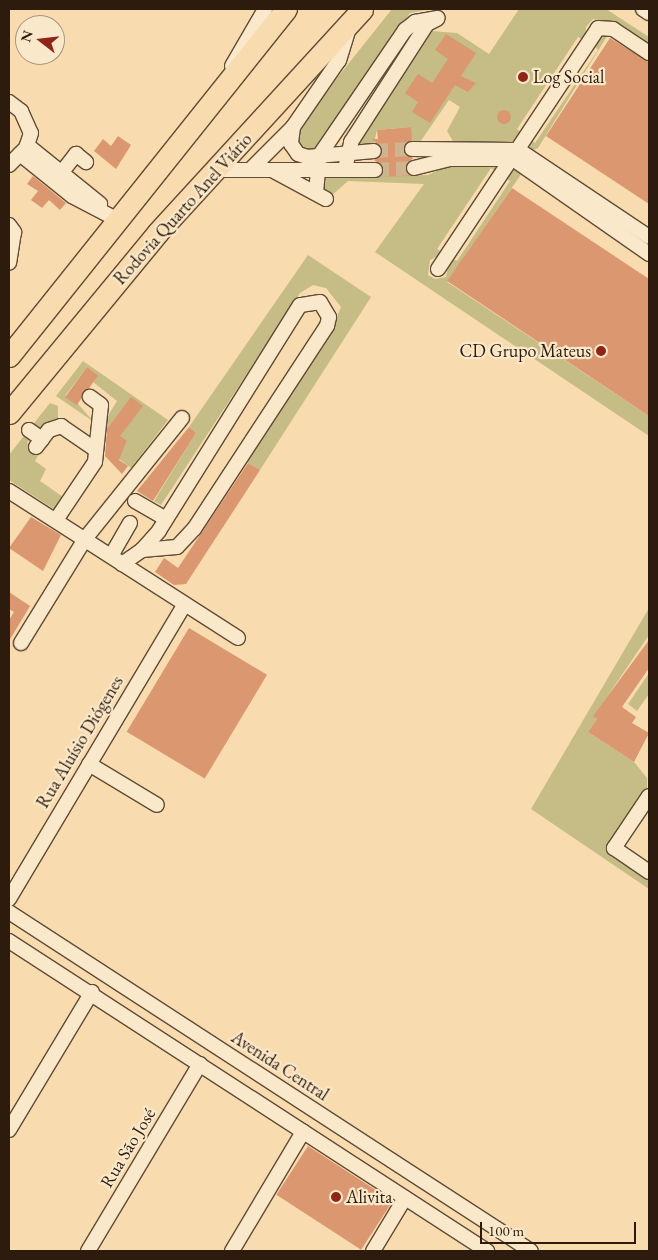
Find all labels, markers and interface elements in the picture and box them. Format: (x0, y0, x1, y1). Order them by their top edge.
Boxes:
north arrow (15, 15, 65, 65)
text: N (16, 28, 37, 44)
place label: Log Social (533, 66, 604, 88)
marker: Log Social (517, 71, 529, 83)
street label: Rodovia Quarto Anel Viário (109, 129, 257, 289)
place label: CD Grupo Mateus (460, 340, 591, 362)
marker: CD Grupo Mateus (595, 345, 607, 357)
street label: Rua Aluísio Diógenes (32, 672, 128, 812)
street label: Avenida Central (227, 1026, 333, 1106)
street label: Rua São José (96, 1104, 160, 1192)
place label: Alivita (346, 1186, 392, 1208)
marker: Alivita (330, 1191, 342, 1203)
scale bar (483, 1212, 639, 1244)
text: 100 m (488, 1221, 524, 1240)

